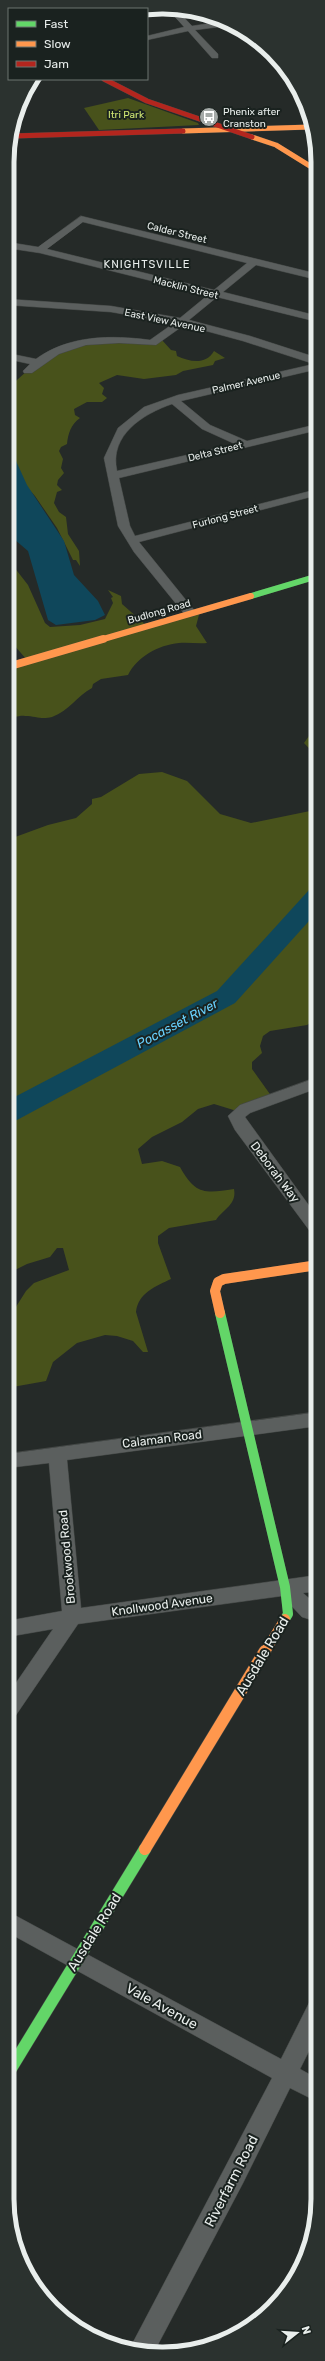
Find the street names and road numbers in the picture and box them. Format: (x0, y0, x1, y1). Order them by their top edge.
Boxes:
street label: Calder Street (146, 220, 208, 246)
street label: Macklin Street (152, 274, 220, 302)
street label: East View Avenue (123, 307, 207, 335)
street label: Palmer Avenue (211, 369, 282, 397)
street label: Delta Street (187, 439, 244, 465)
street label: Furlong Street (191, 502, 259, 531)
street label: Budlong Road (126, 597, 192, 627)
street label: Deborah Way (248, 1139, 303, 1206)
street label: Calaman Road (121, 1427, 203, 1451)
street label: Brookwood Road (56, 1509, 78, 1605)
street label: Knollwood Avenue (110, 1591, 214, 1619)
street label: Ausdale Road (232, 1614, 293, 1699)
street label: Ausdale Road (64, 1890, 125, 1974)
street label: Vale Avenue (123, 1980, 201, 2033)
street label: Riverfarm Road (201, 2133, 262, 2230)

